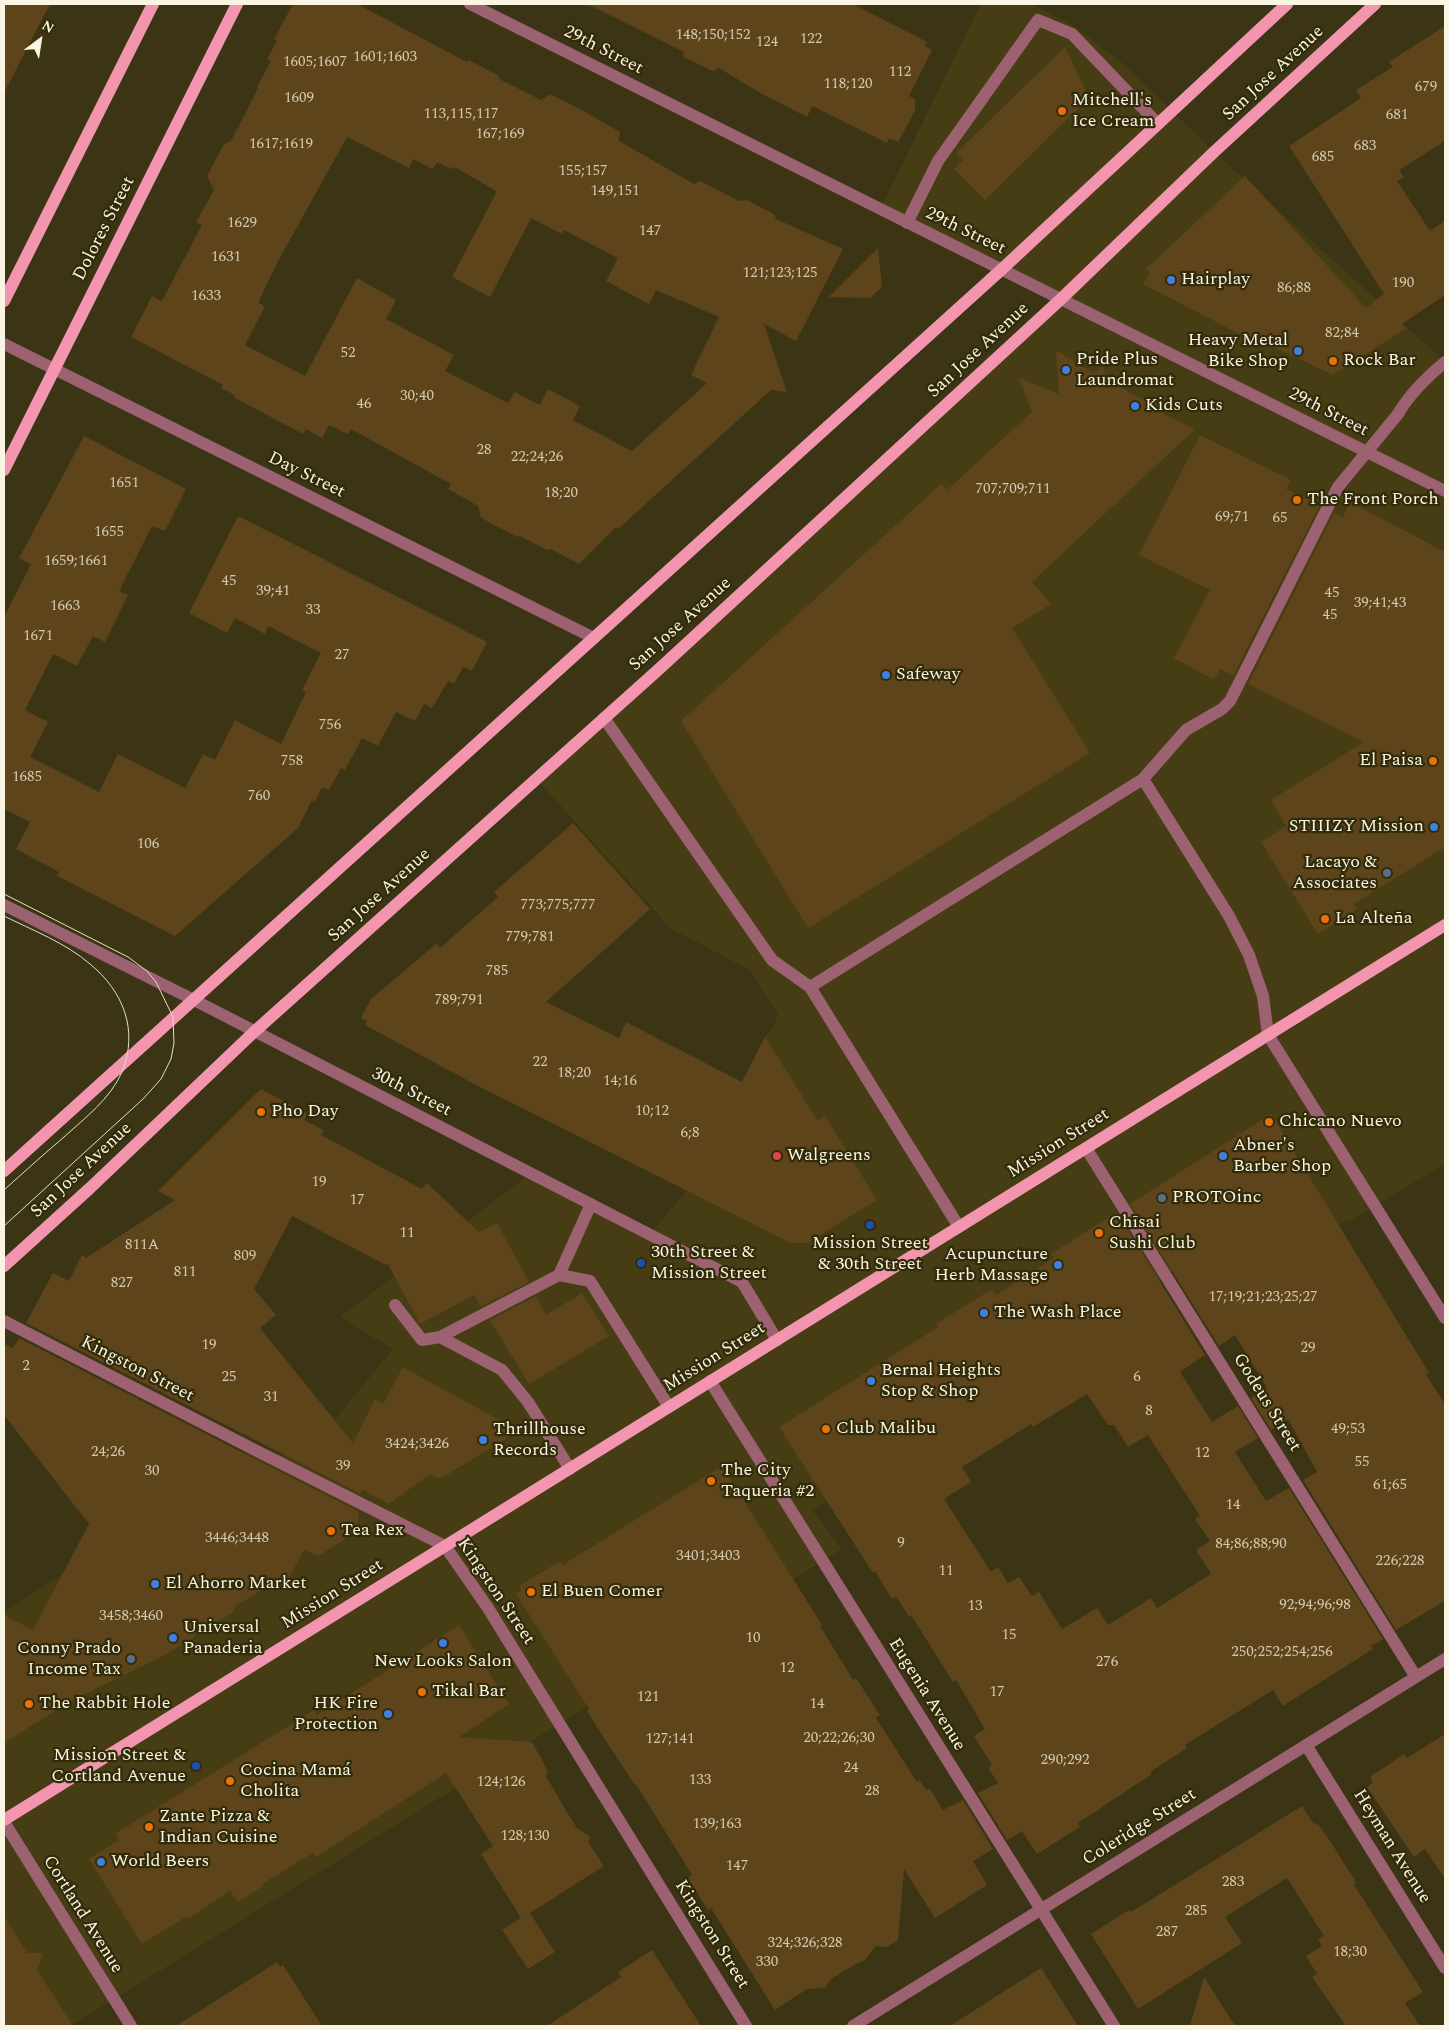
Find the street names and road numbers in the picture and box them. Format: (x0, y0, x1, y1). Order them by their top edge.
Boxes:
street label: 29th Street (560, 22, 646, 80)
street label: San Jose Avenue (1219, 22, 1329, 126)
street label: Dolores Street (69, 173, 141, 285)
street label: 29th Street (921, 203, 1009, 261)
street label: San Jose Avenue (924, 299, 1034, 403)
street label: 29th Street (1285, 384, 1371, 442)
street label: Day Street (264, 448, 348, 504)
street label: San Jose Avenue (625, 573, 737, 677)
street label: San Jose Avenue (324, 844, 436, 948)
street label: 30th Street (368, 1064, 454, 1122)
street label: Mission Street (1004, 1104, 1114, 1184)
street label: San Jose Avenue (27, 1119, 137, 1223)
street label: Mission Street (660, 1318, 770, 1398)
street label: Kingston Street (77, 1332, 197, 1408)
street label: Godeus Street (1227, 1350, 1305, 1456)
street label: Kingston Street (451, 1534, 539, 1650)
street label: Mission Street (278, 1555, 388, 1635)
street label: Eugenia Avenue (883, 1635, 969, 1755)
street label: Coleridge Street (1079, 1784, 1201, 1872)
street label: Heyman Avenue (1347, 1786, 1435, 1908)
street label: Cortland Avenue (37, 1852, 127, 1978)
street label: Kingston Street (669, 1877, 753, 1993)

